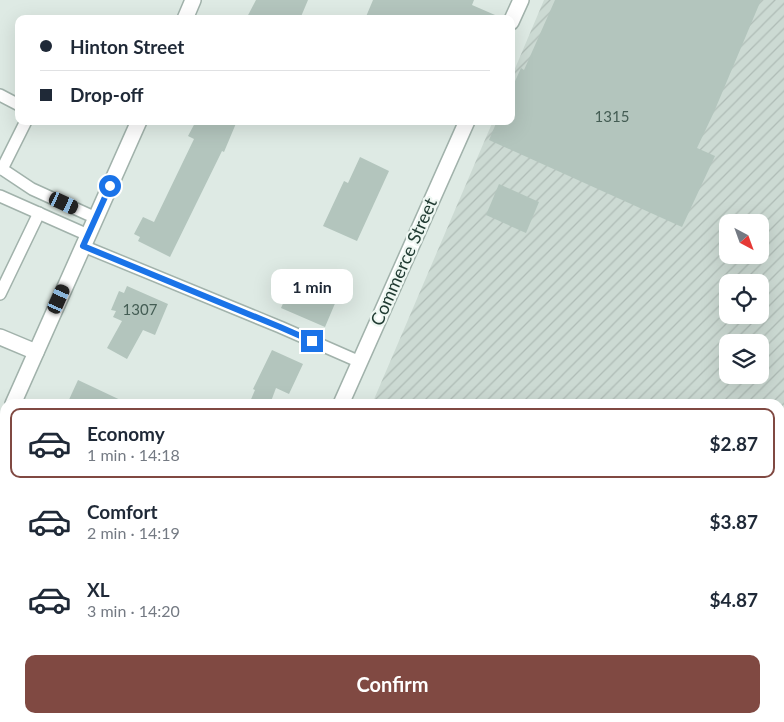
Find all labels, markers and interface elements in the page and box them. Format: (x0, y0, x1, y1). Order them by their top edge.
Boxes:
text: Hinton Street (70, 35, 184, 58)
text: Drop-off (70, 83, 144, 106)
house number: 1315 (595, 107, 629, 125)
route start (99, 175, 121, 197)
car (47, 190, 80, 216)
street label: Commerce Street (365, 194, 441, 329)
north arrow (719, 214, 769, 264)
map controls (719, 214, 769, 384)
callout: 1 min (271, 268, 353, 304)
button: locate (719, 274, 769, 324)
text: 1 min (292, 277, 332, 296)
car (46, 282, 71, 316)
house number: 1307 (123, 300, 158, 318)
route end (301, 330, 323, 352)
button: layers (719, 334, 769, 384)
icon: car (27, 421, 72, 466)
text: Economy (87, 422, 165, 445)
text: $2.87 (709, 432, 758, 455)
text: 1 min · 14:18 (87, 445, 180, 464)
icon: car (27, 499, 72, 544)
text: Comfort (87, 500, 158, 523)
text: $3.87 (709, 510, 758, 533)
text: 2 min · 14:19 (87, 523, 180, 542)
icon: car (27, 577, 72, 622)
text: XL (87, 578, 110, 601)
text: $4.87 (709, 588, 758, 611)
text: 3 min · 14:20 (87, 601, 180, 620)
button: Confirm (25, 655, 760, 713)

